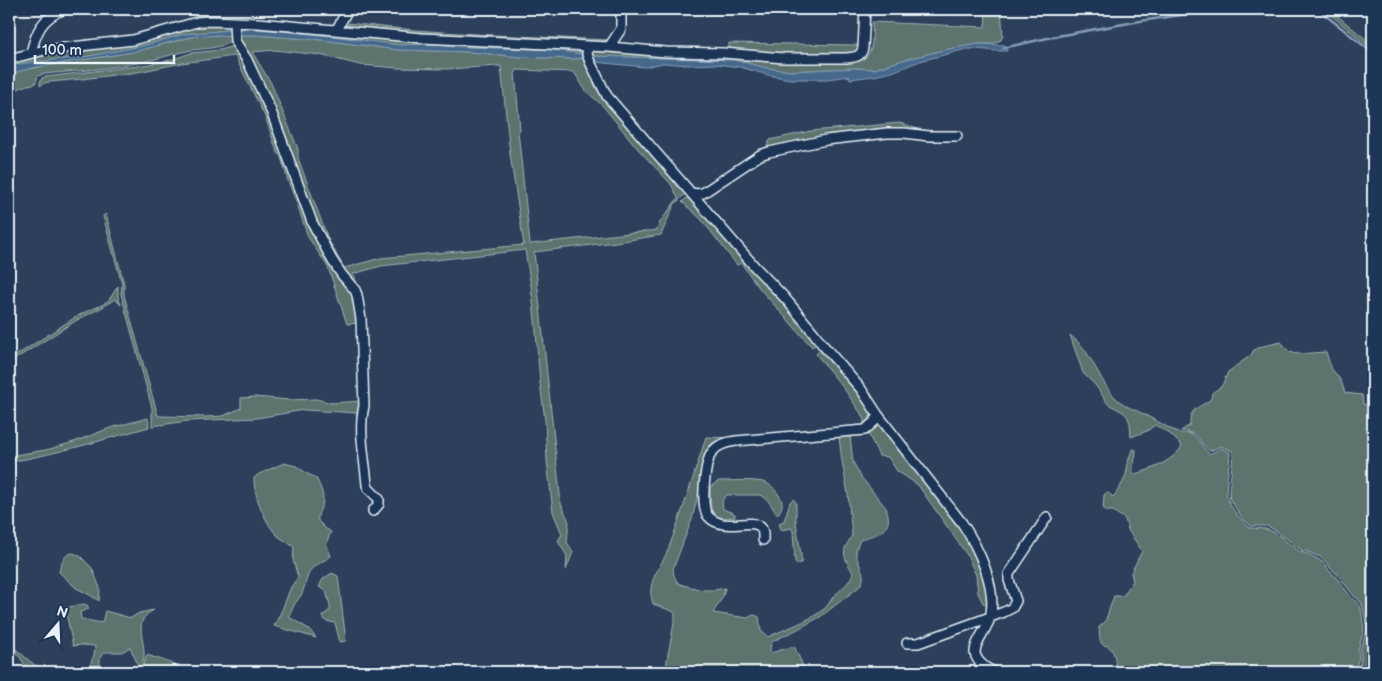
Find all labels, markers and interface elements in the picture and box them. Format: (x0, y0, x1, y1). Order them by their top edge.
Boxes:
scale bar (35, 32, 174, 64)
text: 100 m (42, 41, 82, 60)
north arrow (32, 598, 82, 648)
text: N (54, 602, 70, 622)

